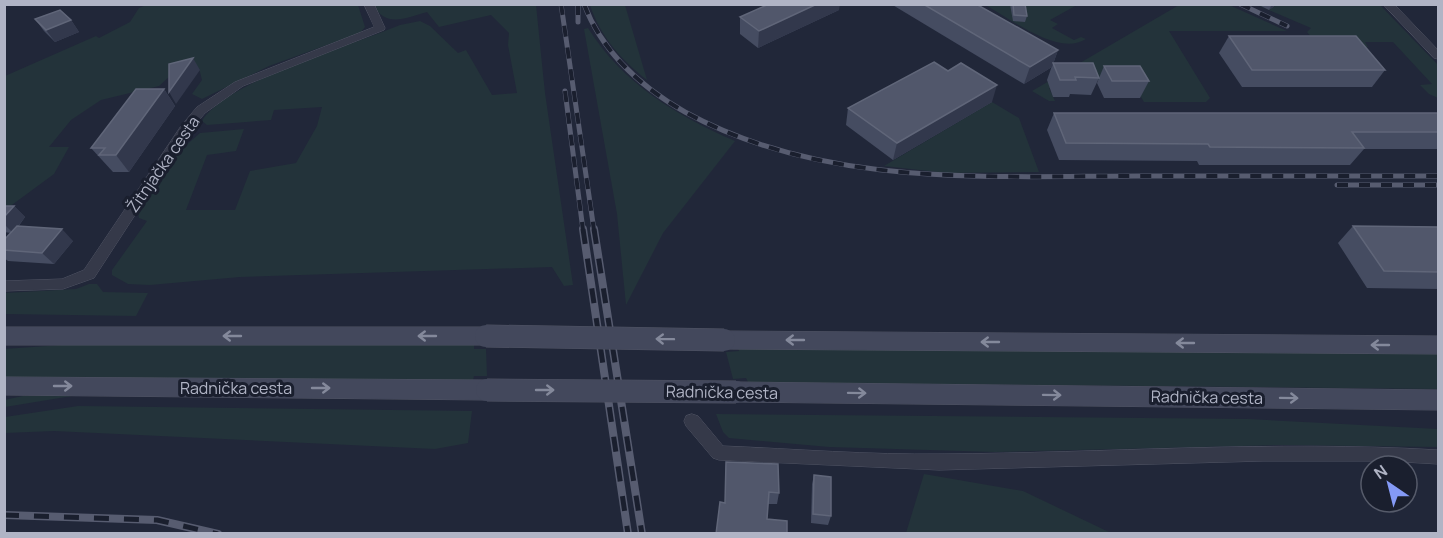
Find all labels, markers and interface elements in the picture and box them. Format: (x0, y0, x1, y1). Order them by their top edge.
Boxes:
street label: Žitnjačka cesta (122, 111, 204, 217)
one-way arrow (223, 330, 243, 342)
one-way arrow (418, 330, 438, 342)
one-way arrow (656, 333, 676, 345)
one-way arrow (786, 334, 806, 346)
one-way arrow (981, 336, 1001, 348)
one-way arrow (1176, 337, 1196, 349)
one-way arrow (1371, 339, 1391, 350)
street label: Radnička cesta (180, 377, 292, 399)
street label: Radnička cesta (666, 380, 778, 404)
one-way arrow (52, 381, 72, 392)
one-way arrow (310, 383, 330, 394)
one-way arrow (535, 384, 555, 396)
street label: Radnička cesta (1151, 385, 1263, 409)
one-way arrow (847, 387, 867, 399)
one-way arrow (1042, 390, 1062, 401)
one-way arrow (1279, 392, 1299, 404)
north arrow (1359, 454, 1419, 514)
text: N (1369, 459, 1391, 484)

